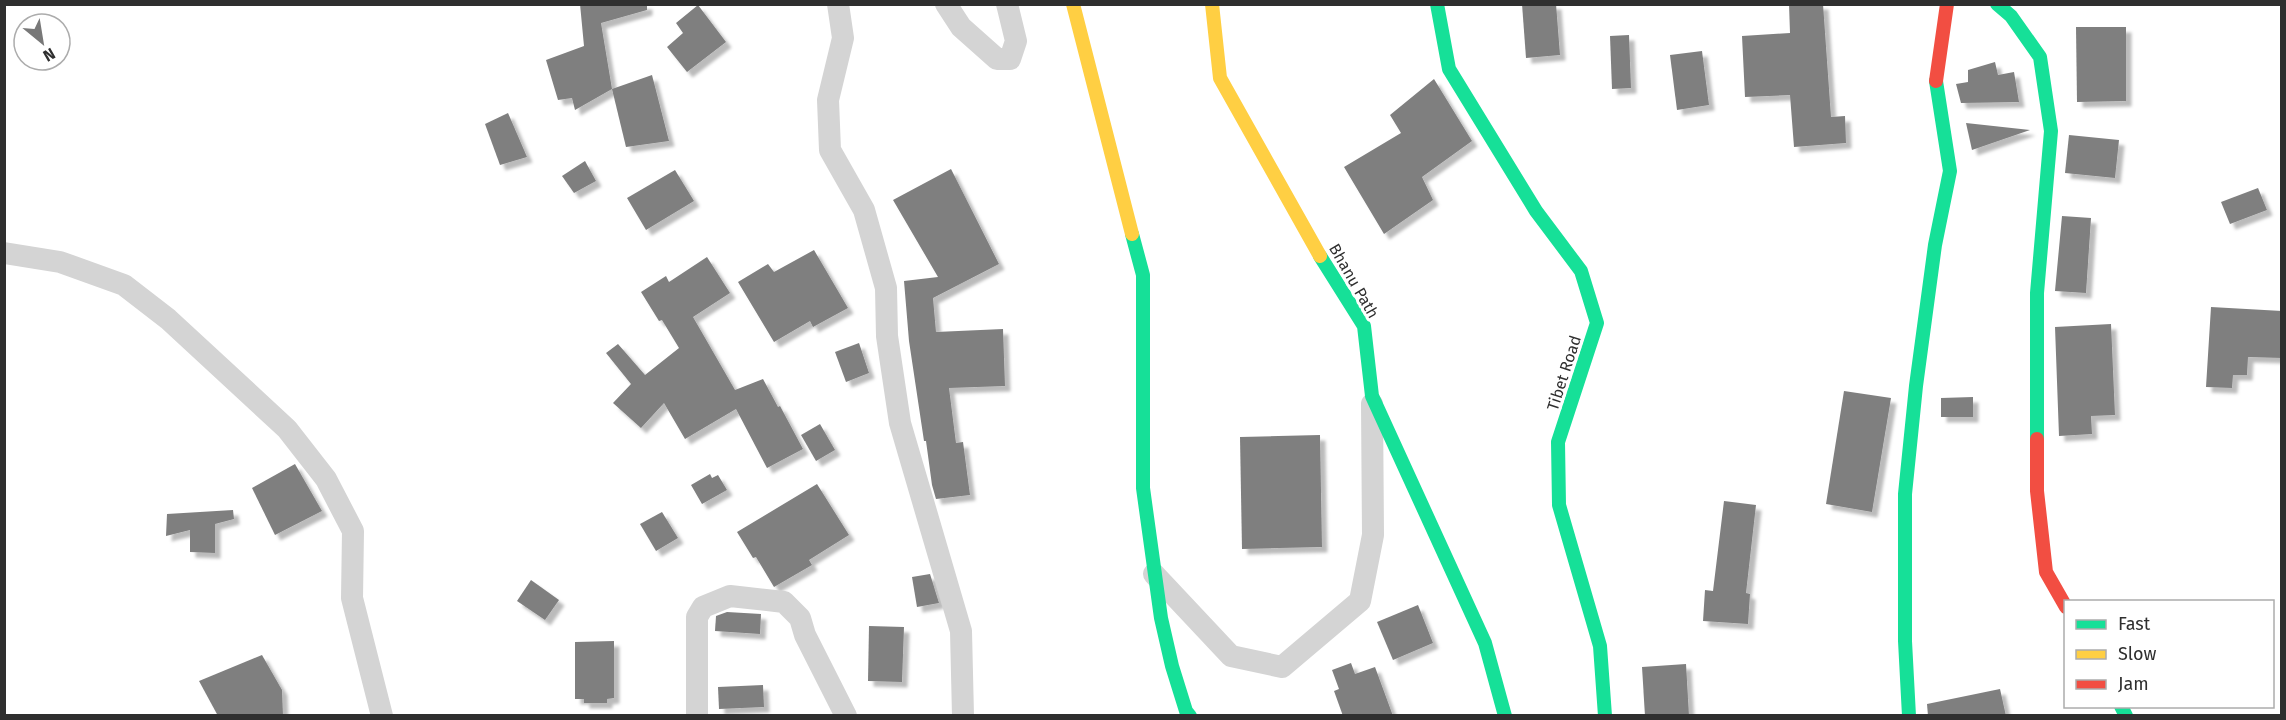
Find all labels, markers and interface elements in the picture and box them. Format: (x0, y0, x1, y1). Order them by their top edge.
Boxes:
north arrow (12, 12, 72, 72)
text: N (40, 44, 59, 65)
street label: Bhanu Path (1325, 240, 1383, 322)
street label: Tibet Road (1543, 333, 1585, 413)
legend (2064, 600, 2274, 708)
text: Fast (2118, 613, 2151, 635)
text: Slow (2118, 643, 2157, 665)
text: Jam (2118, 673, 2149, 695)

